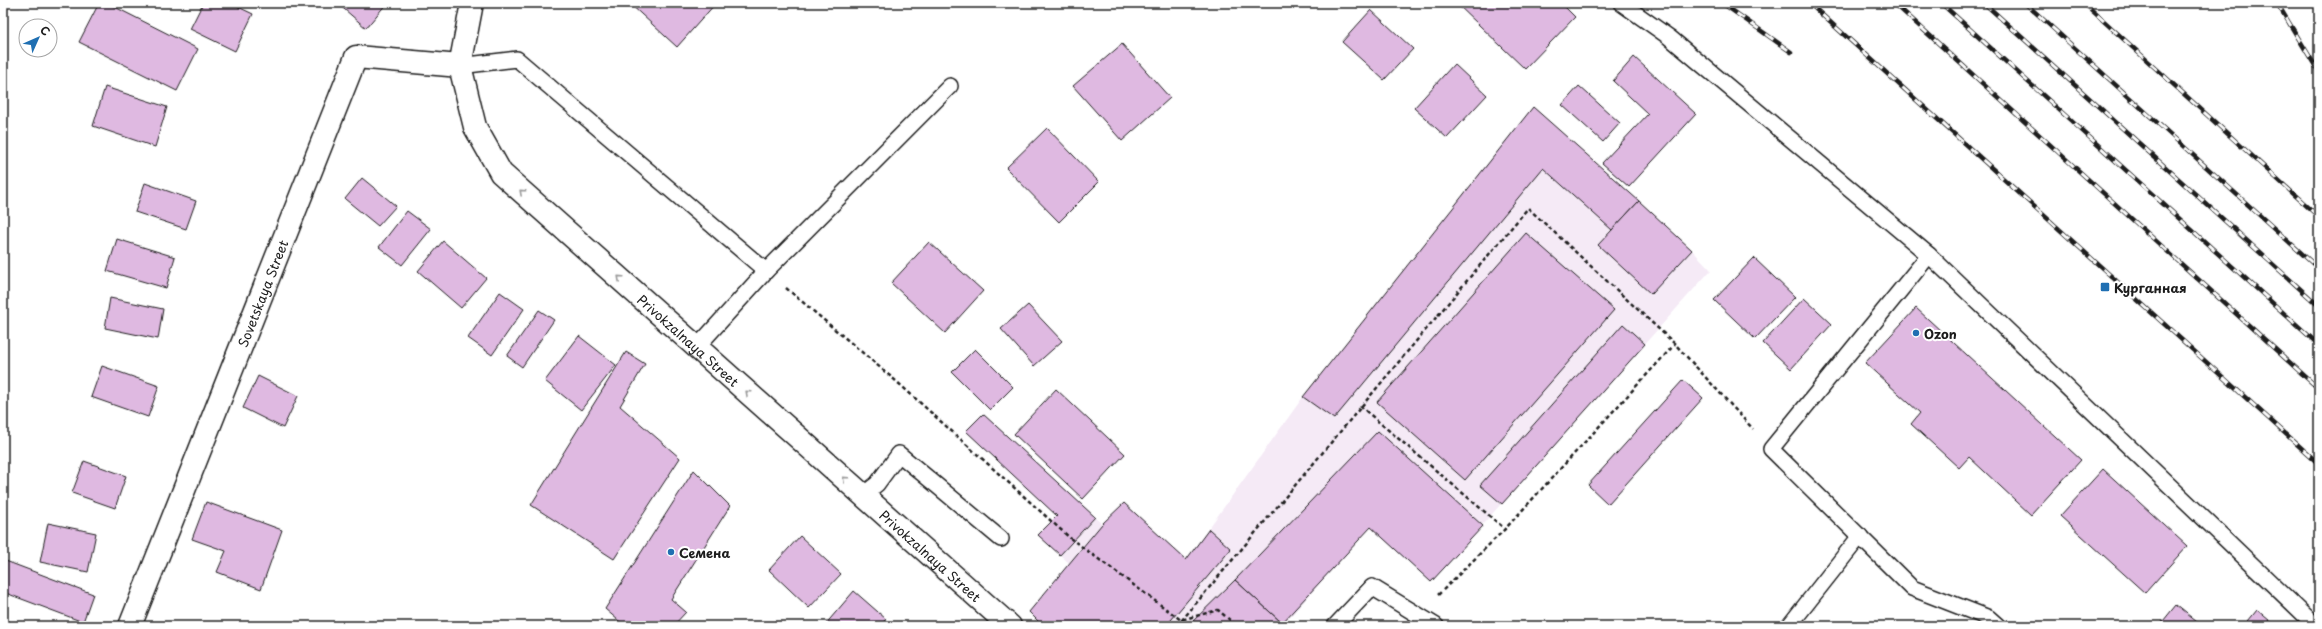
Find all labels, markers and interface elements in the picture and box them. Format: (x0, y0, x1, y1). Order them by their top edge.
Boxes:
north arrow (18, 18, 58, 58)
text: С (36, 22, 54, 40)
one-way arrow (520, 190, 527, 197)
street label: Sovetskaya Street (232, 237, 292, 350)
one-way arrow (617, 276, 624, 283)
place label: Курганная (2114, 278, 2187, 297)
marker: Курганная (2099, 281, 2111, 293)
street label: Privokzalnaya Street (634, 290, 744, 390)
place label: Ozon (1924, 324, 1957, 343)
marker: Ozon (1911, 328, 1921, 338)
one-way arrow (745, 390, 753, 397)
one-way arrow (843, 477, 850, 484)
street label: Privokzalnaya Street (876, 505, 986, 606)
place label: Семена (679, 543, 731, 562)
marker: Семена (666, 547, 676, 557)

